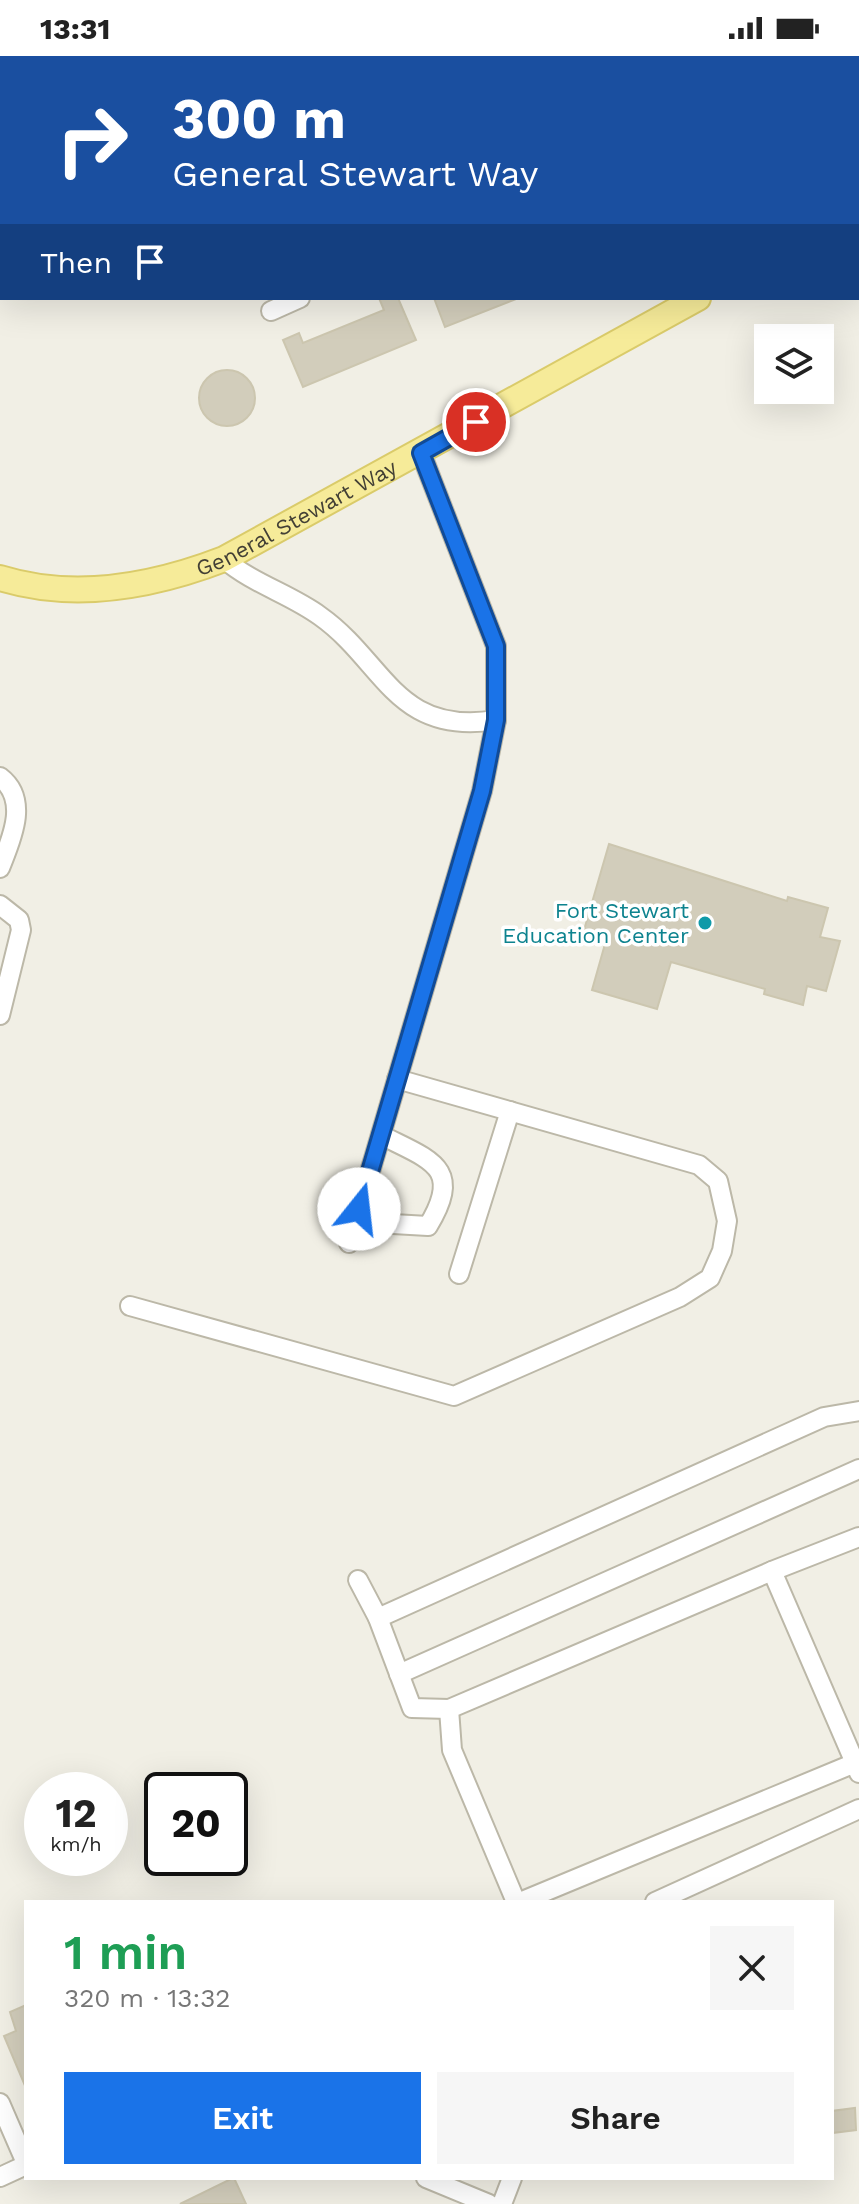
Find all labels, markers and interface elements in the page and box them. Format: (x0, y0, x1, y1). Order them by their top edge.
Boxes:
text: 13:31 (40, 11, 111, 46)
text: 300 m (172, 86, 346, 152)
icon: right (40, 88, 144, 192)
text: General Stewart Way (172, 153, 538, 195)
icon: arrive (128, 240, 172, 284)
text: Then (40, 245, 112, 280)
map controls (754, 324, 834, 404)
button: layers (754, 324, 834, 404)
pin (442, 388, 510, 456)
icon: arrive (454, 400, 498, 444)
street label: General Stewart Way (193, 454, 402, 581)
place label: Fort Stewart Education Center (502, 898, 689, 948)
marker: Fort Stewart Education Center (696, 914, 714, 932)
position arrow (317, 1167, 401, 1251)
speed limit sign: 20 (144, 1772, 248, 1876)
text: 12 (55, 1790, 97, 1837)
text: km/h (50, 1832, 102, 1856)
text: 1 min (64, 1924, 187, 1981)
button: close (710, 1926, 794, 2010)
text: 320 m · 13:32 (64, 1983, 231, 2013)
button: Exit (64, 2072, 421, 2164)
button: Share (437, 2072, 794, 2164)

